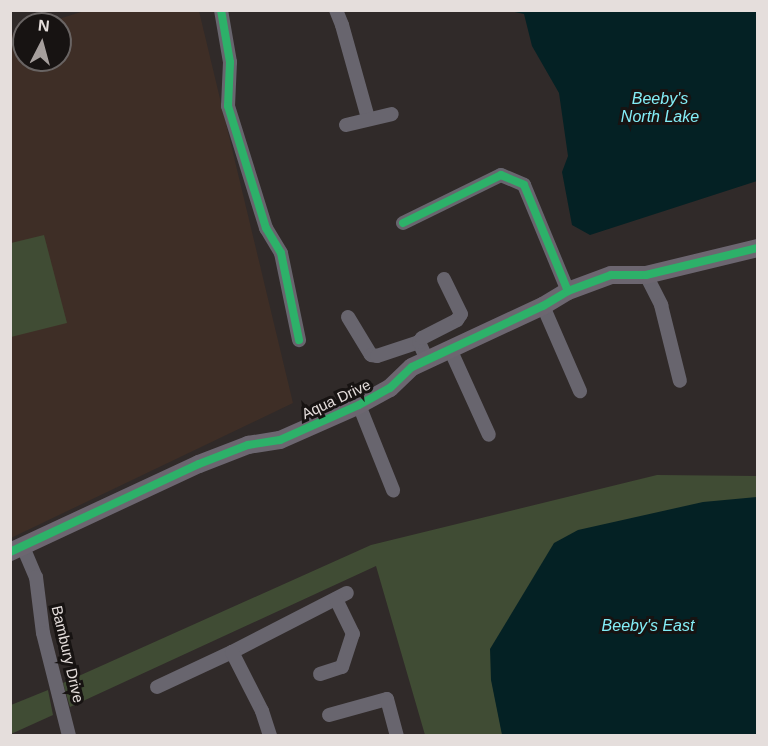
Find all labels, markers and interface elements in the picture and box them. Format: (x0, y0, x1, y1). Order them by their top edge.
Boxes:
north arrow (12, 12, 72, 72)
text: N (37, 17, 50, 35)
water label: Beeby's North Lake (621, 89, 699, 127)
street label: Aqua Drive (299, 375, 373, 423)
street label: Bambury Drive (48, 604, 88, 704)
water label: Beeby's East (602, 616, 694, 636)

